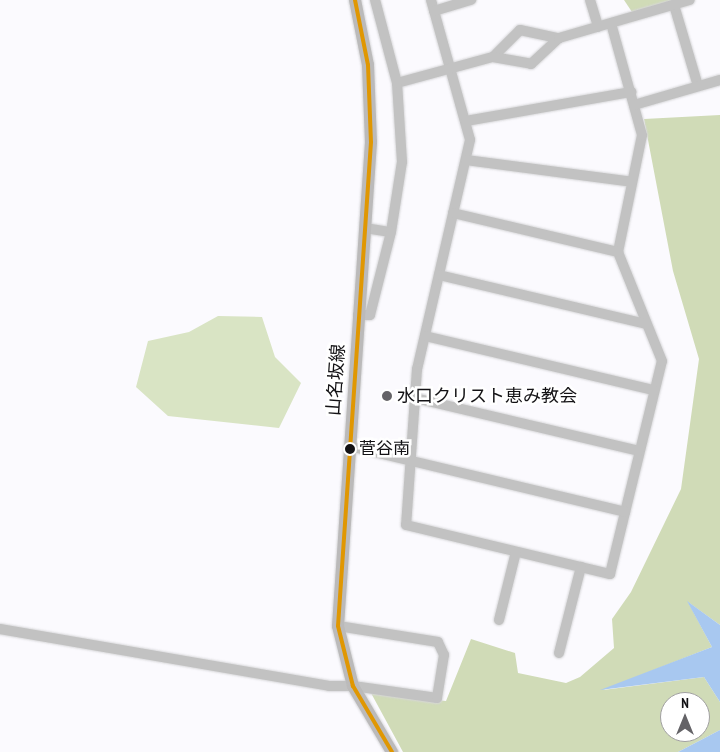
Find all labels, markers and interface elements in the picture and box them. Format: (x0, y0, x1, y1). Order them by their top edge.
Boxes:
street label: 山名坂線 (323, 343, 349, 417)
place label: 水口クリスト恵み教会 (397, 385, 577, 407)
marker: 水口クリスト恵み教会 (381, 390, 393, 402)
place label: 菅谷南 (359, 439, 410, 459)
marker: 菅谷南 (345, 444, 355, 454)
north arrow (660, 692, 710, 742)
text: N (681, 694, 689, 712)

